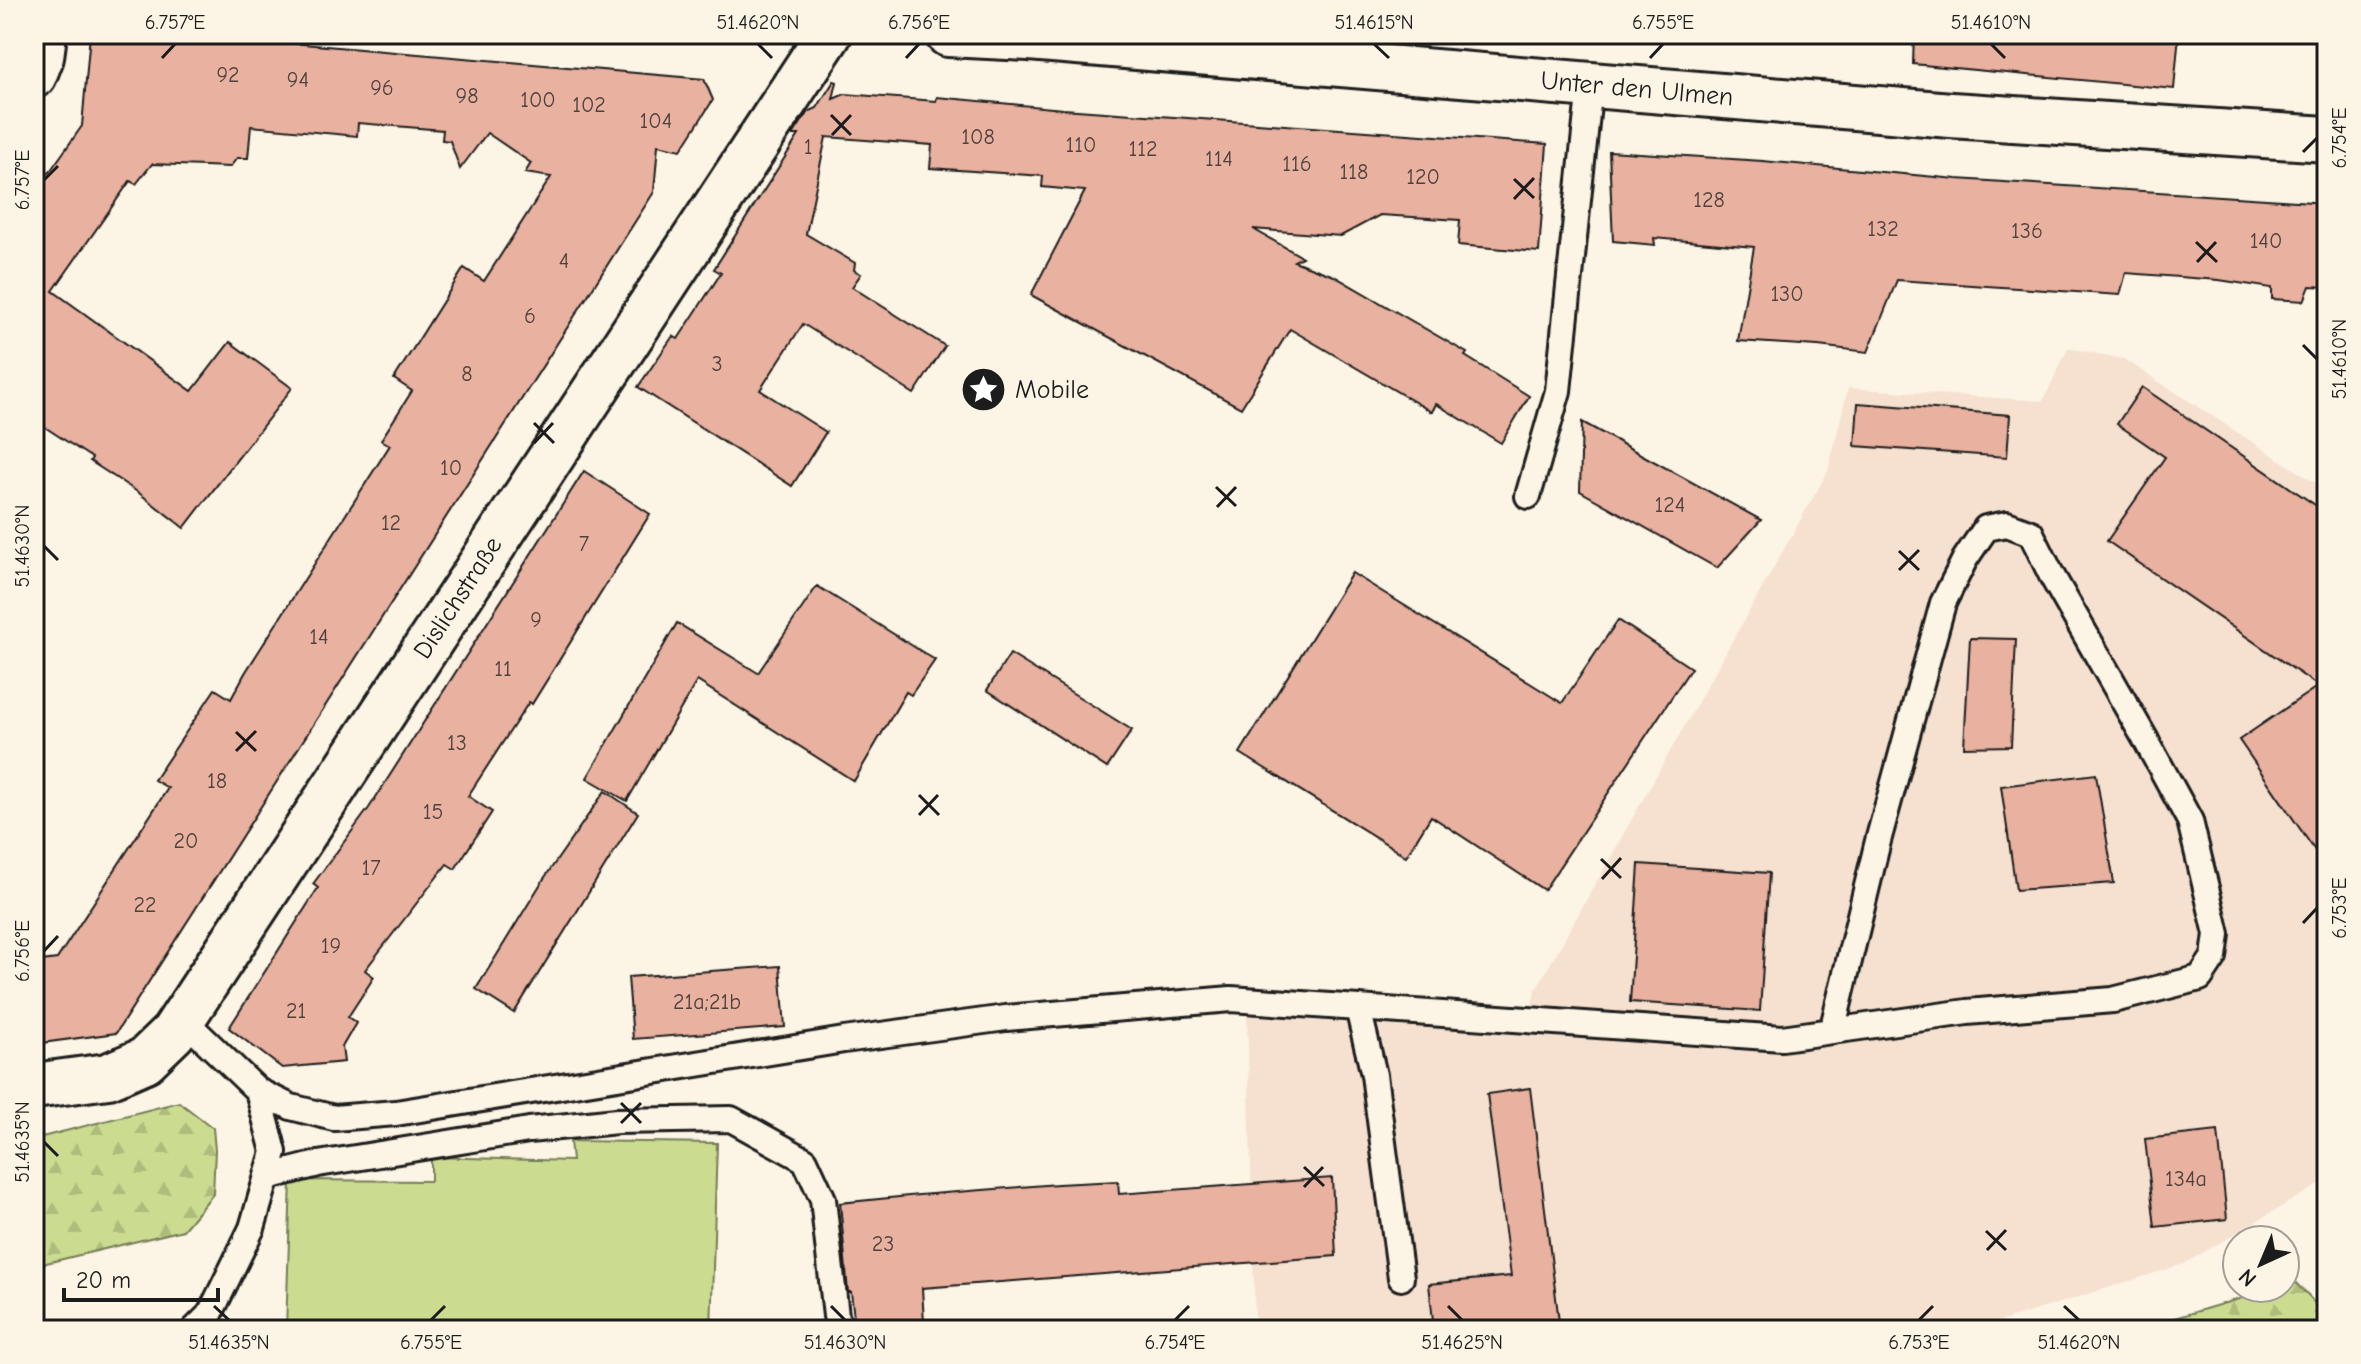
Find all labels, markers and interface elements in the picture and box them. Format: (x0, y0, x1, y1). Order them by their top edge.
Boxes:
text: 6.757°E (145, 11, 205, 34)
text: 51.4620°N (716, 11, 800, 34)
text: 6.756°E (888, 11, 950, 34)
text: 51.4615°N (1334, 11, 1414, 34)
text: 6.755°E (1632, 11, 1694, 34)
text: 51.4610°N (1951, 11, 2031, 34)
house number: 92 (216, 62, 240, 88)
street label: Unter den Ulmen (1539, 66, 1735, 112)
house number: 94 (287, 67, 309, 93)
house number: 96 (370, 75, 394, 101)
house number: 98 (455, 83, 479, 109)
house number: 100 (520, 87, 556, 113)
house number: 102 (572, 92, 606, 118)
house number: 104 (640, 108, 672, 134)
text: 6.754°E (2328, 108, 2351, 168)
house number: 108 (961, 124, 995, 150)
house number: 110 (1066, 132, 1096, 158)
house number: 1 (804, 134, 812, 160)
house number: 112 (1129, 136, 1157, 162)
house number: 114 (1205, 146, 1233, 172)
text: 6.757°E (11, 150, 34, 210)
house number: 116 (1282, 151, 1312, 177)
house number: 118 (1340, 159, 1368, 185)
house number: 120 (1406, 164, 1440, 190)
house number: 128 (1693, 187, 1725, 213)
house number: 132 (1867, 216, 1899, 242)
house number: 136 (2011, 218, 2043, 244)
house number: 140 (2250, 228, 2282, 254)
house number: 4 (559, 248, 569, 274)
house number: 130 (1770, 281, 1804, 307)
house number: 6 (524, 303, 536, 329)
text: 51.4610°N (2328, 319, 2351, 399)
house number: 3 (711, 351, 723, 377)
house number: 8 (461, 361, 473, 387)
place icon: Mobile (960, 366, 1008, 414)
place label: Mobile (1015, 375, 1089, 405)
house number: 10 (440, 455, 462, 481)
house number: 124 (1655, 492, 1685, 518)
text: 51.4630°N (11, 505, 34, 587)
house number: 12 (381, 510, 401, 536)
street label: Dislichstraße (407, 531, 509, 665)
house number: 7 (579, 531, 590, 557)
house number: 9 (530, 607, 542, 633)
house number: 14 (309, 624, 329, 650)
house number: 11 (494, 656, 512, 682)
house number: 13 (447, 730, 467, 756)
house number: 18 (207, 768, 227, 794)
house number: 15 (423, 799, 443, 825)
house number: 20 (174, 828, 198, 854)
house number: 17 (361, 855, 381, 881)
text: 6.753°E (2328, 877, 2351, 939)
house number: 22 (133, 892, 157, 918)
text: 6.756°E (11, 920, 34, 982)
house number: 19 (321, 933, 341, 959)
house number: 21a;21b (673, 989, 741, 1015)
house number: 21 (286, 998, 306, 1024)
text: 51.4635°N (11, 1101, 34, 1183)
house number: 134a (2165, 1166, 2207, 1192)
north arrow (2221, 1224, 2301, 1304)
house number: 23 (872, 1231, 894, 1257)
scale bar (64, 1252, 218, 1302)
text: N (2234, 1263, 2262, 1292)
text: 20 m (76, 1266, 131, 1294)
text: 51.4635°N (188, 1331, 270, 1354)
text: 6.755°E (400, 1331, 462, 1354)
text: 51.4630°N (804, 1331, 886, 1354)
text: 6.754°E (1145, 1331, 1205, 1354)
text: 51.4625°N (1421, 1331, 1503, 1354)
text: 6.753°E (1888, 1331, 1950, 1354)
text: 51.4620°N (2037, 1331, 2121, 1354)

